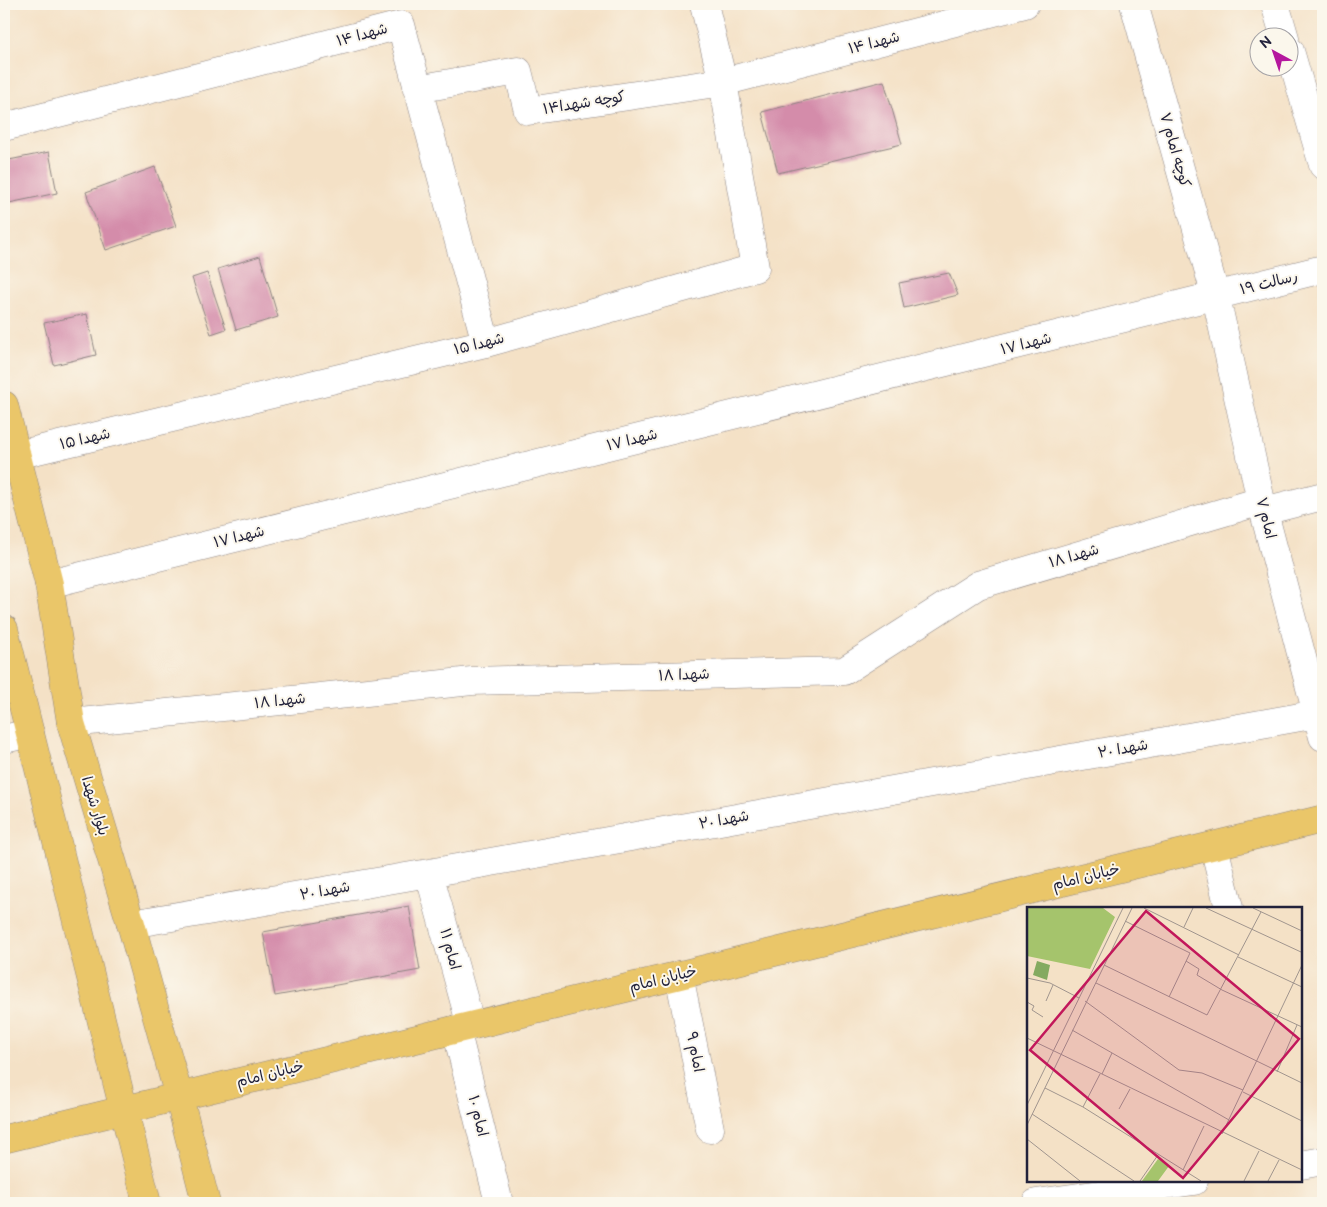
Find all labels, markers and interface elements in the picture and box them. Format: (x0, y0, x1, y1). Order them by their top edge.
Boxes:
street label: شهدا ۱۴ (334, 19, 390, 51)
street label: شهدا ۱۴ (846, 27, 902, 59)
north arrow (1250, 28, 1300, 78)
text: N (1256, 33, 1275, 52)
street label: کوچه شهدا۱۴ (542, 87, 626, 119)
street label: کوچه امام ۷ (1154, 110, 1195, 190)
street label: رسالت ۱۹ (1238, 267, 1300, 299)
street label: شهدا ۱۵ (452, 329, 506, 359)
street label: شهدا ۱۷ (999, 329, 1053, 359)
street label: شهدا ۱۵ (58, 424, 112, 454)
street label: شهدا ۱۷ (605, 425, 659, 455)
street label: امام ۷ (1251, 495, 1280, 541)
street label: شهدا ۱۷ (212, 522, 266, 552)
street label: شهدا ۱۸ (1047, 540, 1101, 572)
street label: شهدا ۱۸ (658, 665, 710, 685)
street label: شهدا ۱۸ (253, 689, 307, 713)
street label: شهدا ۲۰ (1096, 735, 1150, 763)
street label: بلوار شهدا (77, 774, 113, 838)
street label: شهدا ۲۰ (697, 806, 751, 834)
street label: خیابان امام (1050, 859, 1122, 895)
street label: شهدا ۲۰ (298, 877, 352, 905)
inset map (1027, 907, 1302, 1182)
street label: امام ۱۱ (434, 926, 465, 972)
street label: خیابان امام (627, 961, 699, 997)
street label: امام ۹ (681, 1030, 708, 1074)
street label: خیابان امام (234, 1056, 306, 1092)
street label: امام ۱۰ (463, 1093, 492, 1139)

